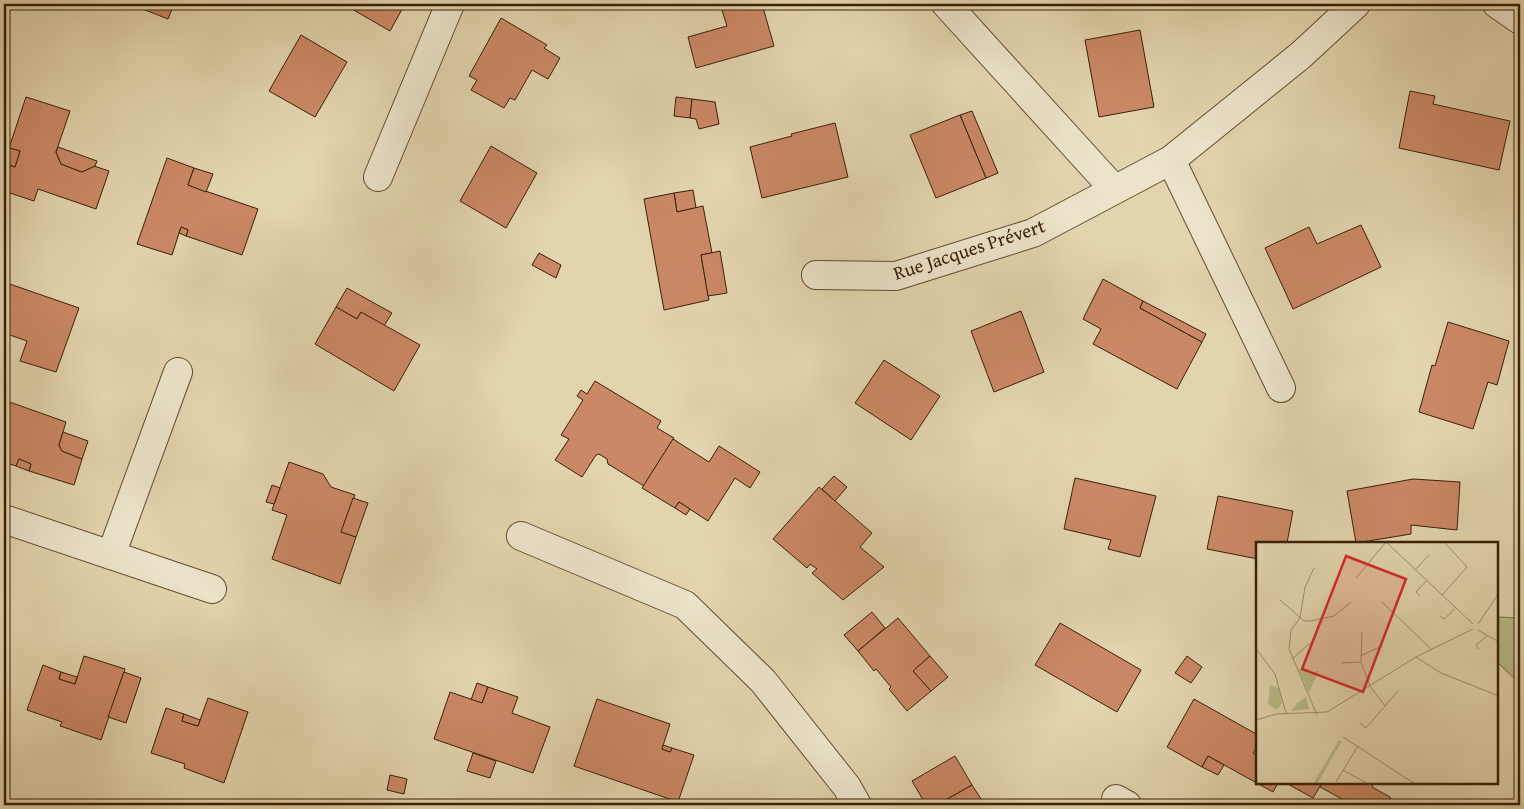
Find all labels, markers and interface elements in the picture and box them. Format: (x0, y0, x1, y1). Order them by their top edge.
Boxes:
street label: Rue Jacques Prévert (890, 211, 1049, 287)
inset map (1256, 542, 1499, 784)

